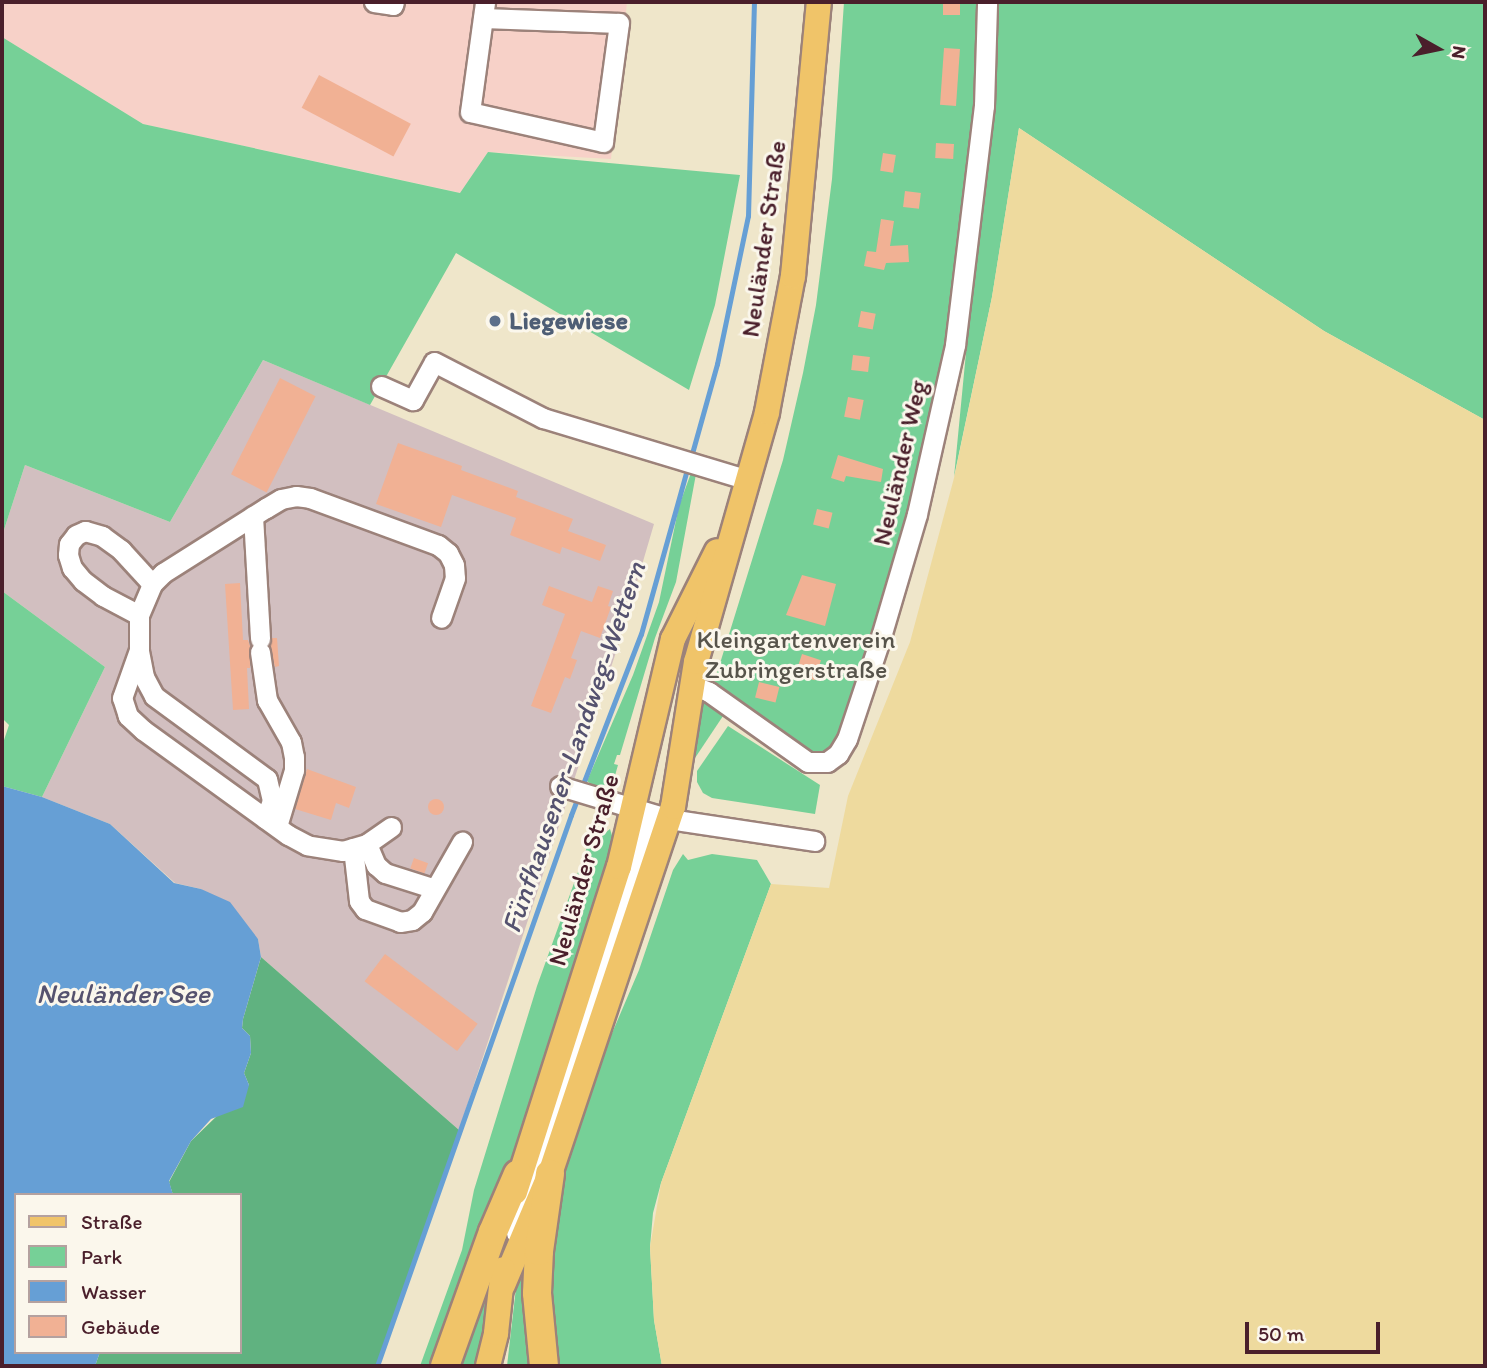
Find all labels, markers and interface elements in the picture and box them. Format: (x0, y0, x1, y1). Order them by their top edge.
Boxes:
north arrow (1403, 14, 1473, 84)
text: N (1447, 44, 1472, 60)
street label: Neuländer Straße (735, 139, 793, 339)
place label: Liegewiese (509, 305, 628, 337)
marker: Liegewiese (487, 313, 503, 329)
street label: Neuländer Weg (866, 377, 934, 549)
water label: Fünfhausener-Landweg-Wettern (494, 557, 652, 937)
park label: Kleingartenverein Zubringerstraße (696, 624, 896, 686)
street label: Neuländer Straße (542, 771, 626, 969)
water label: Neuländer See (36, 976, 210, 1010)
legend (14, 1193, 242, 1354)
text: Straße (81, 1209, 142, 1234)
text: Park (81, 1244, 122, 1269)
text: Wasser (81, 1279, 146, 1304)
scale bar (1249, 1308, 1384, 1352)
text: Gebäude (81, 1314, 160, 1339)
text: 50 m (1258, 1321, 1304, 1346)

